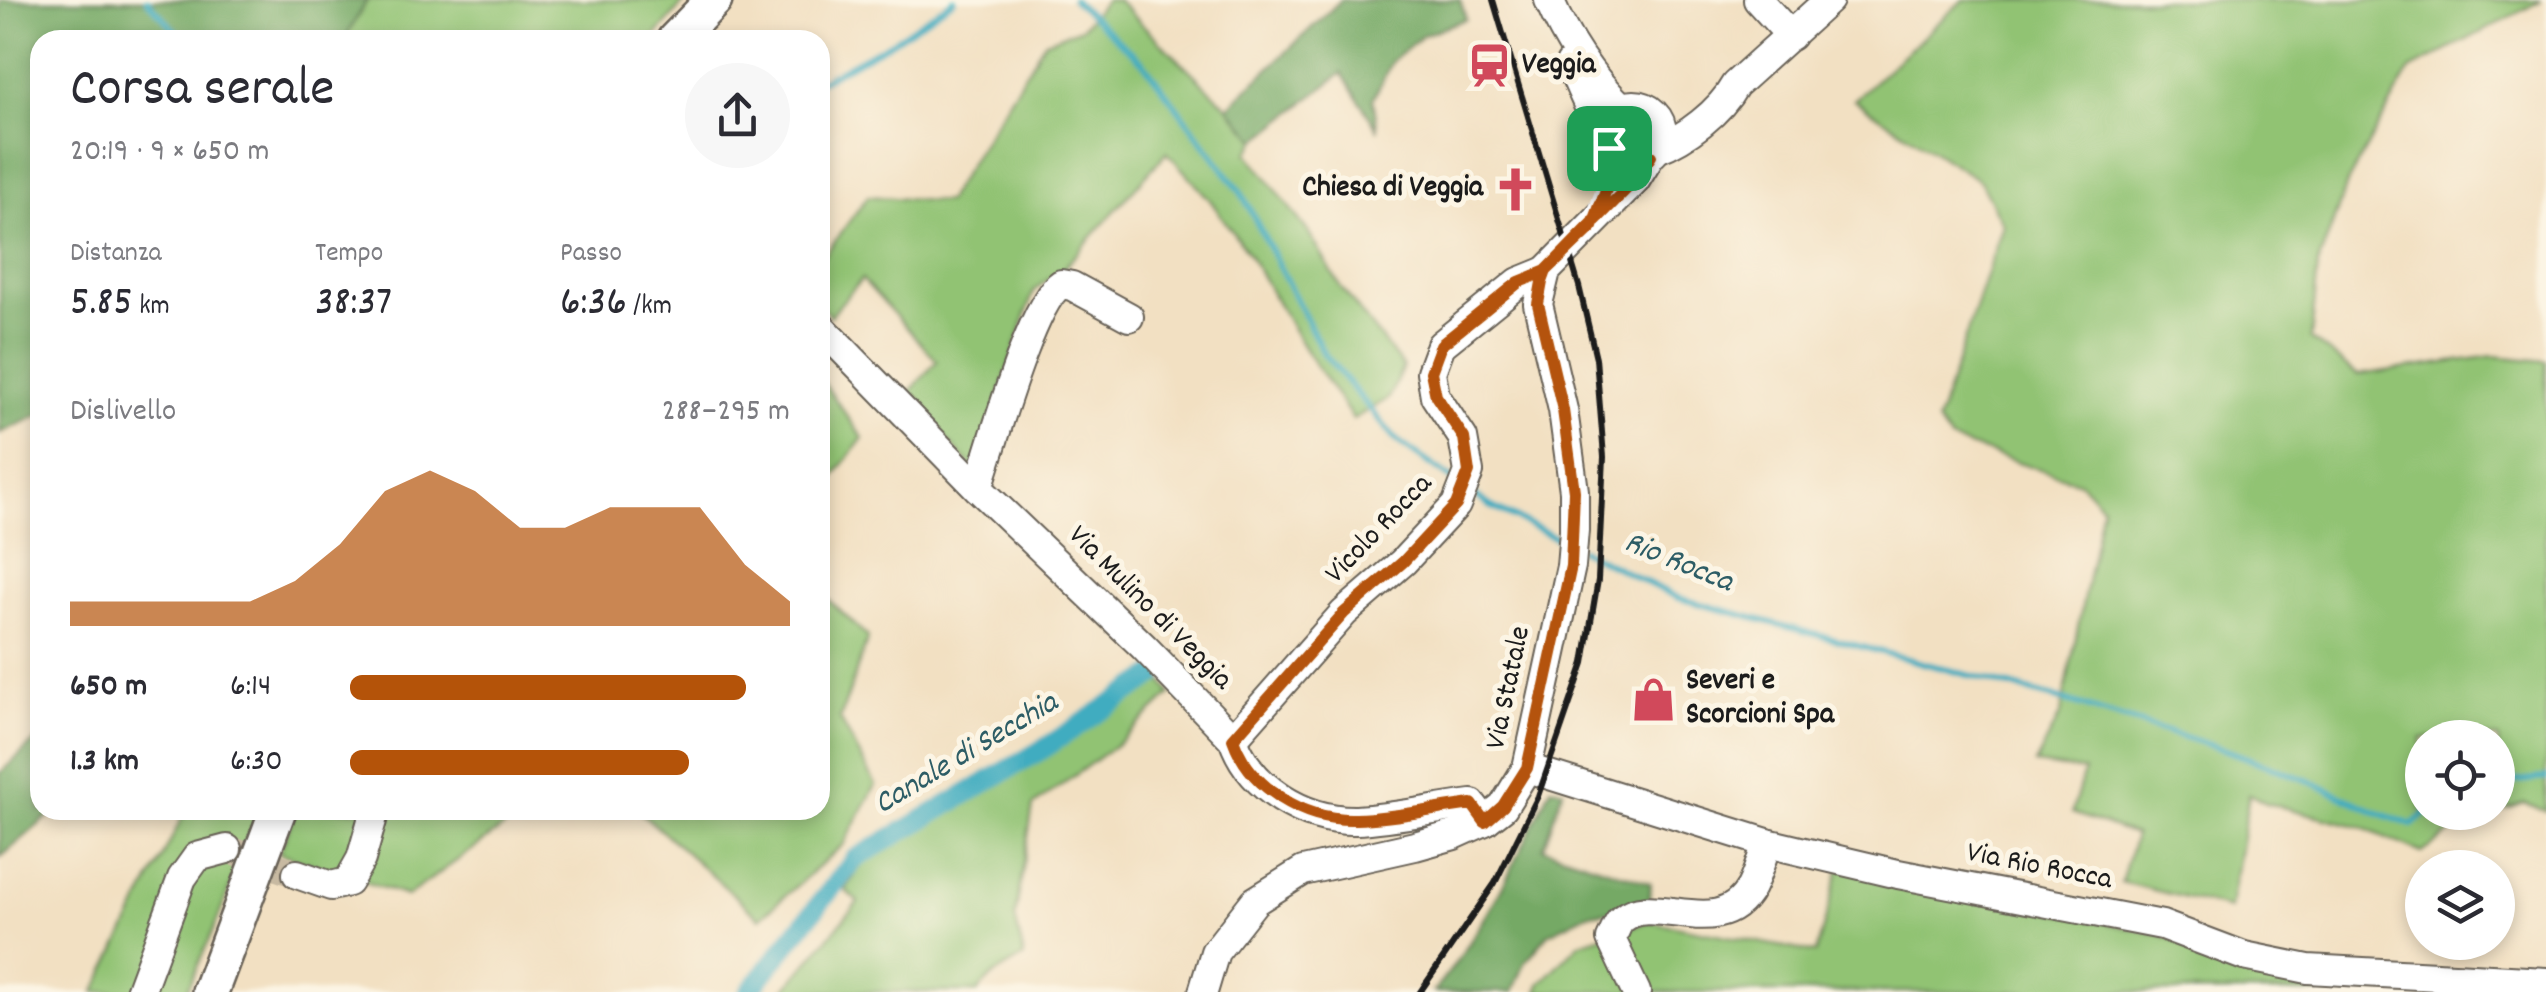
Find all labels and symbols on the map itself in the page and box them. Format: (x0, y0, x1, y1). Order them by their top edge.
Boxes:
station icon: Veggia (1465, 42, 1513, 90)
place label: Veggia (1522, 45, 1596, 88)
pin (1567, 106, 1652, 191)
church icon: Chiesa di Veggia (1492, 165, 1540, 213)
place label: Chiesa di Veggia (1302, 168, 1484, 211)
street label: Vicolo Rocca (1316, 464, 1444, 595)
street label: Via Mulino di Veggia (1057, 517, 1242, 702)
water label: Rio Rocca (1617, 521, 1741, 607)
street label: Via Statale (1476, 623, 1544, 753)
place label: Severi e Scorcioni Spa (1686, 661, 1835, 738)
shop icon: Severi e Scorcioni Spa (1629, 675, 1677, 723)
water label: Canale di Secchia (866, 681, 1069, 828)
street label: Via Rio Rocca (1963, 833, 2116, 903)

